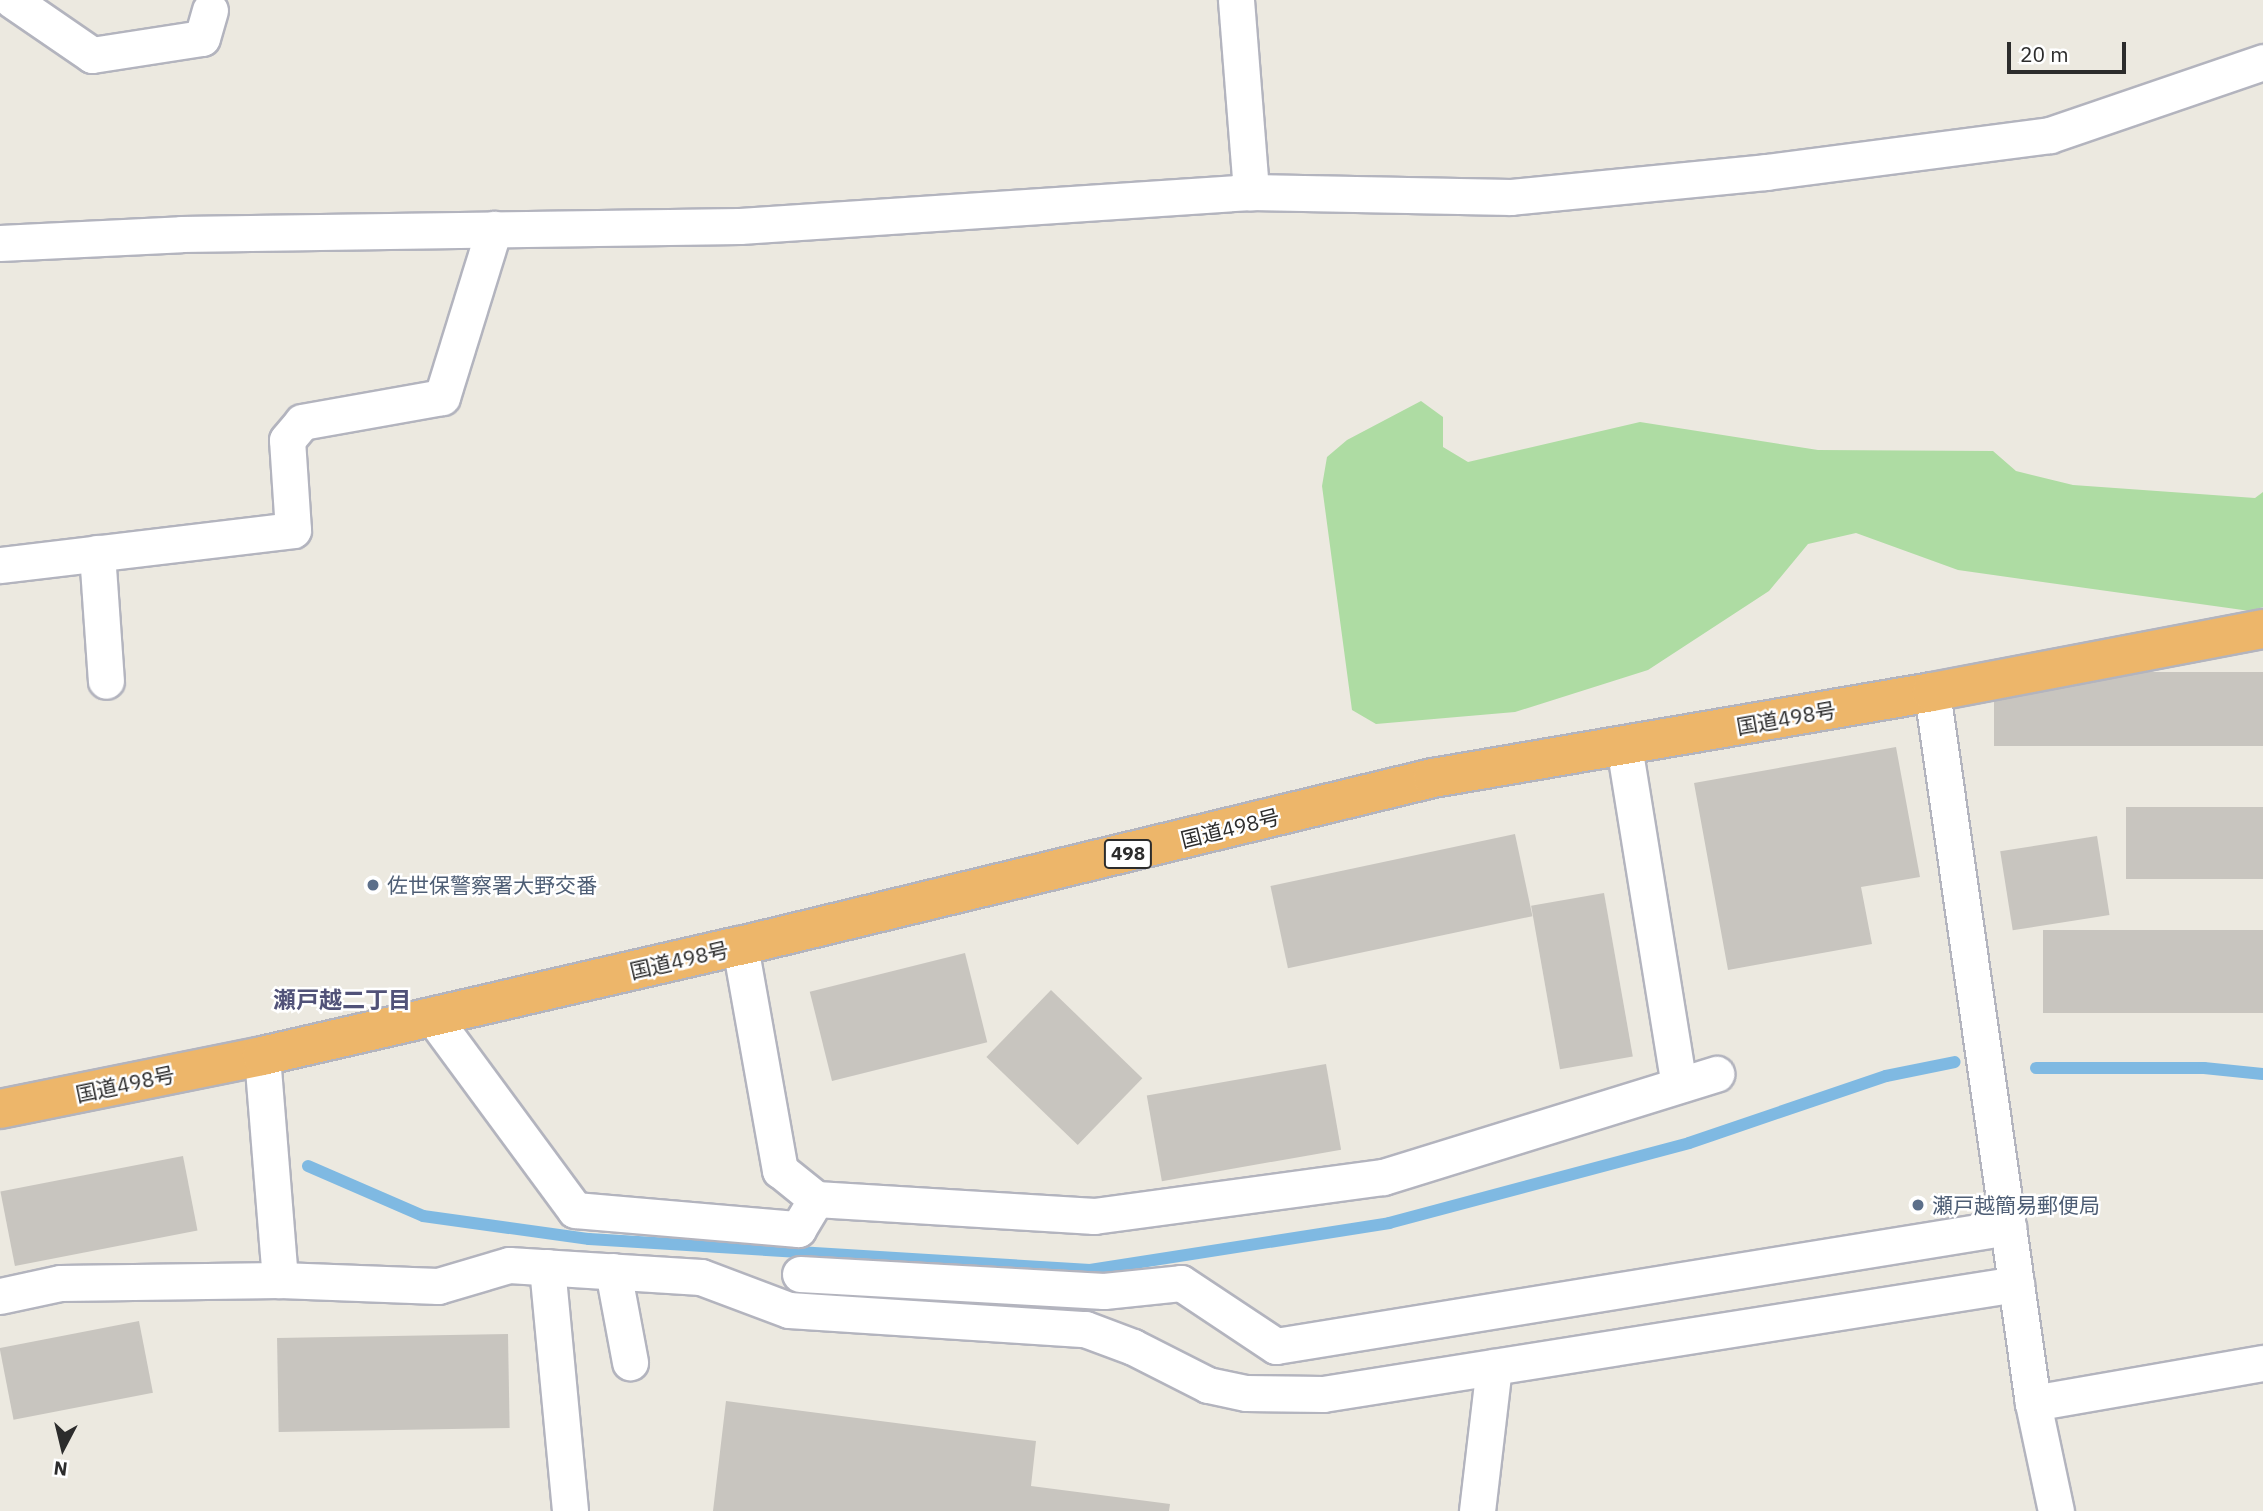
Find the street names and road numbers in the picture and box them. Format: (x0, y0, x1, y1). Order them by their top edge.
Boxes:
street label: 国道498号 (1734, 697, 1838, 739)
street label: 国道498号 (1178, 804, 1282, 852)
road number: 498 (1104, 838, 1152, 870)
street label: 国道498号 (627, 936, 731, 984)
street label: 国道498号 (73, 1061, 177, 1107)

